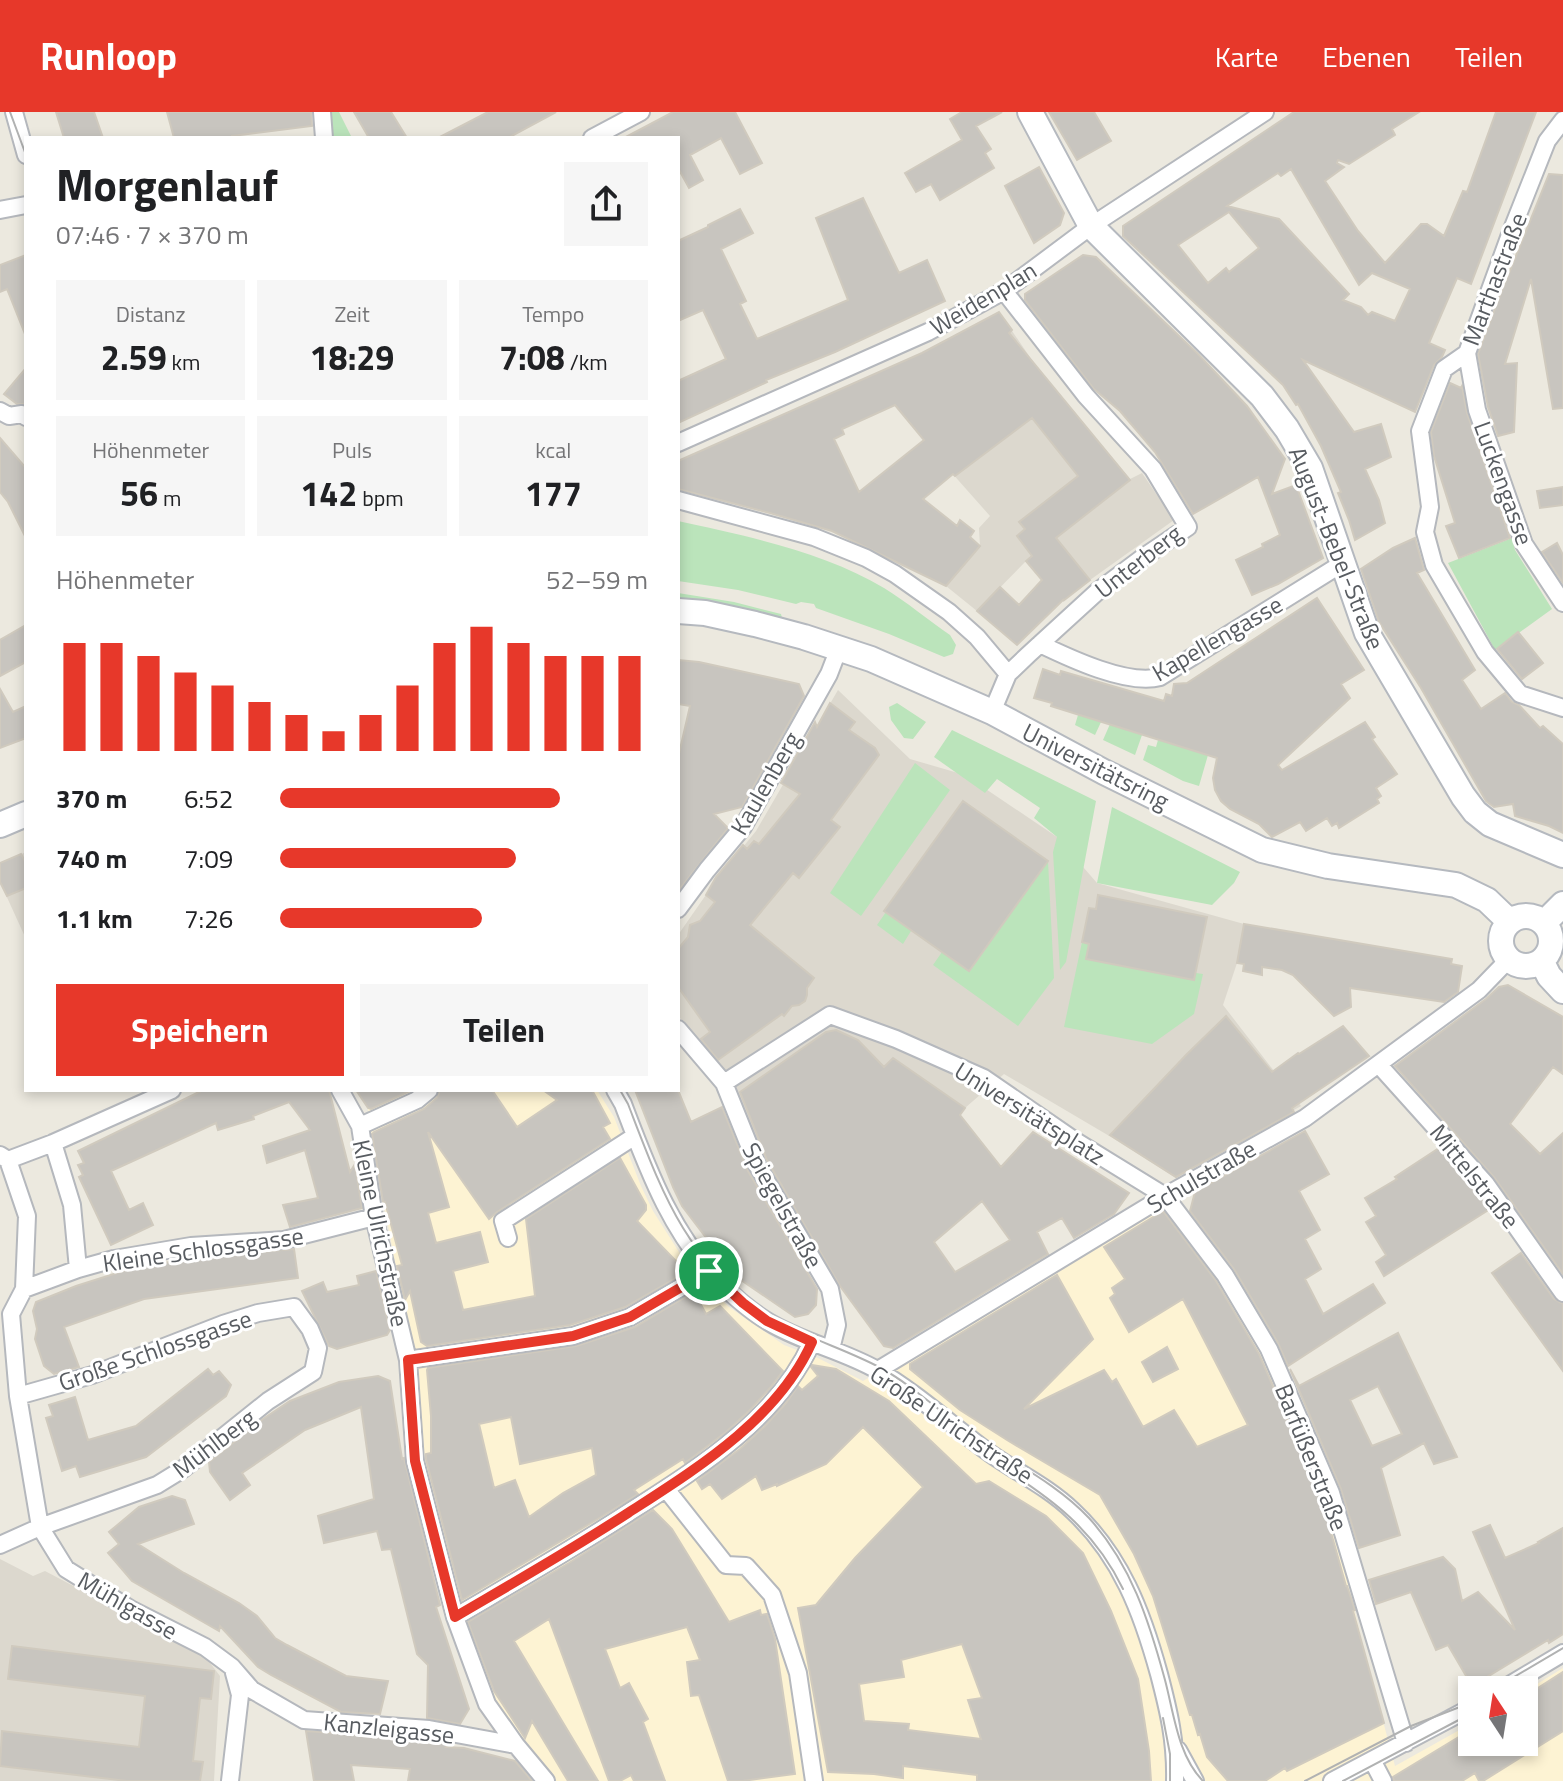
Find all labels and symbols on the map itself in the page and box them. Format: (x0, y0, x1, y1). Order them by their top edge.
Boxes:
street label: Marthastraße (1452, 207, 1536, 351)
street label: Weidenplan (923, 252, 1043, 344)
street label: Luckengasse (1465, 416, 1543, 550)
street label: August-Bebel-Straße (1280, 441, 1394, 655)
street label: Unterberg (1087, 515, 1189, 607)
street label: Kapellengasse (1145, 586, 1289, 690)
street label: Universitätsring (1016, 714, 1176, 818)
street label: Kaulenberg (721, 725, 809, 841)
street label: Universitätsplatz (948, 1052, 1112, 1174)
street label: Mittelstraße (1421, 1116, 1529, 1236)
street label: Schulstraße (1140, 1130, 1262, 1222)
street label: Kleine Ulrichstraße (344, 1136, 418, 1330)
street label: Spiegelstraße (734, 1136, 832, 1274)
street label: Kleine Schlossgasse (100, 1217, 306, 1281)
pin (675, 1237, 743, 1305)
street label: Große Schlossgasse (54, 1300, 256, 1400)
street label: Große Ulrichstraße (863, 1356, 1041, 1492)
street label: Barfüßerstraße (1266, 1378, 1358, 1536)
street label: Mühlberg (165, 1400, 263, 1486)
street label: Mühlgasse (71, 1562, 185, 1648)
north arrow (1458, 1676, 1538, 1756)
street label: Kanzleigasse (322, 1703, 456, 1753)

